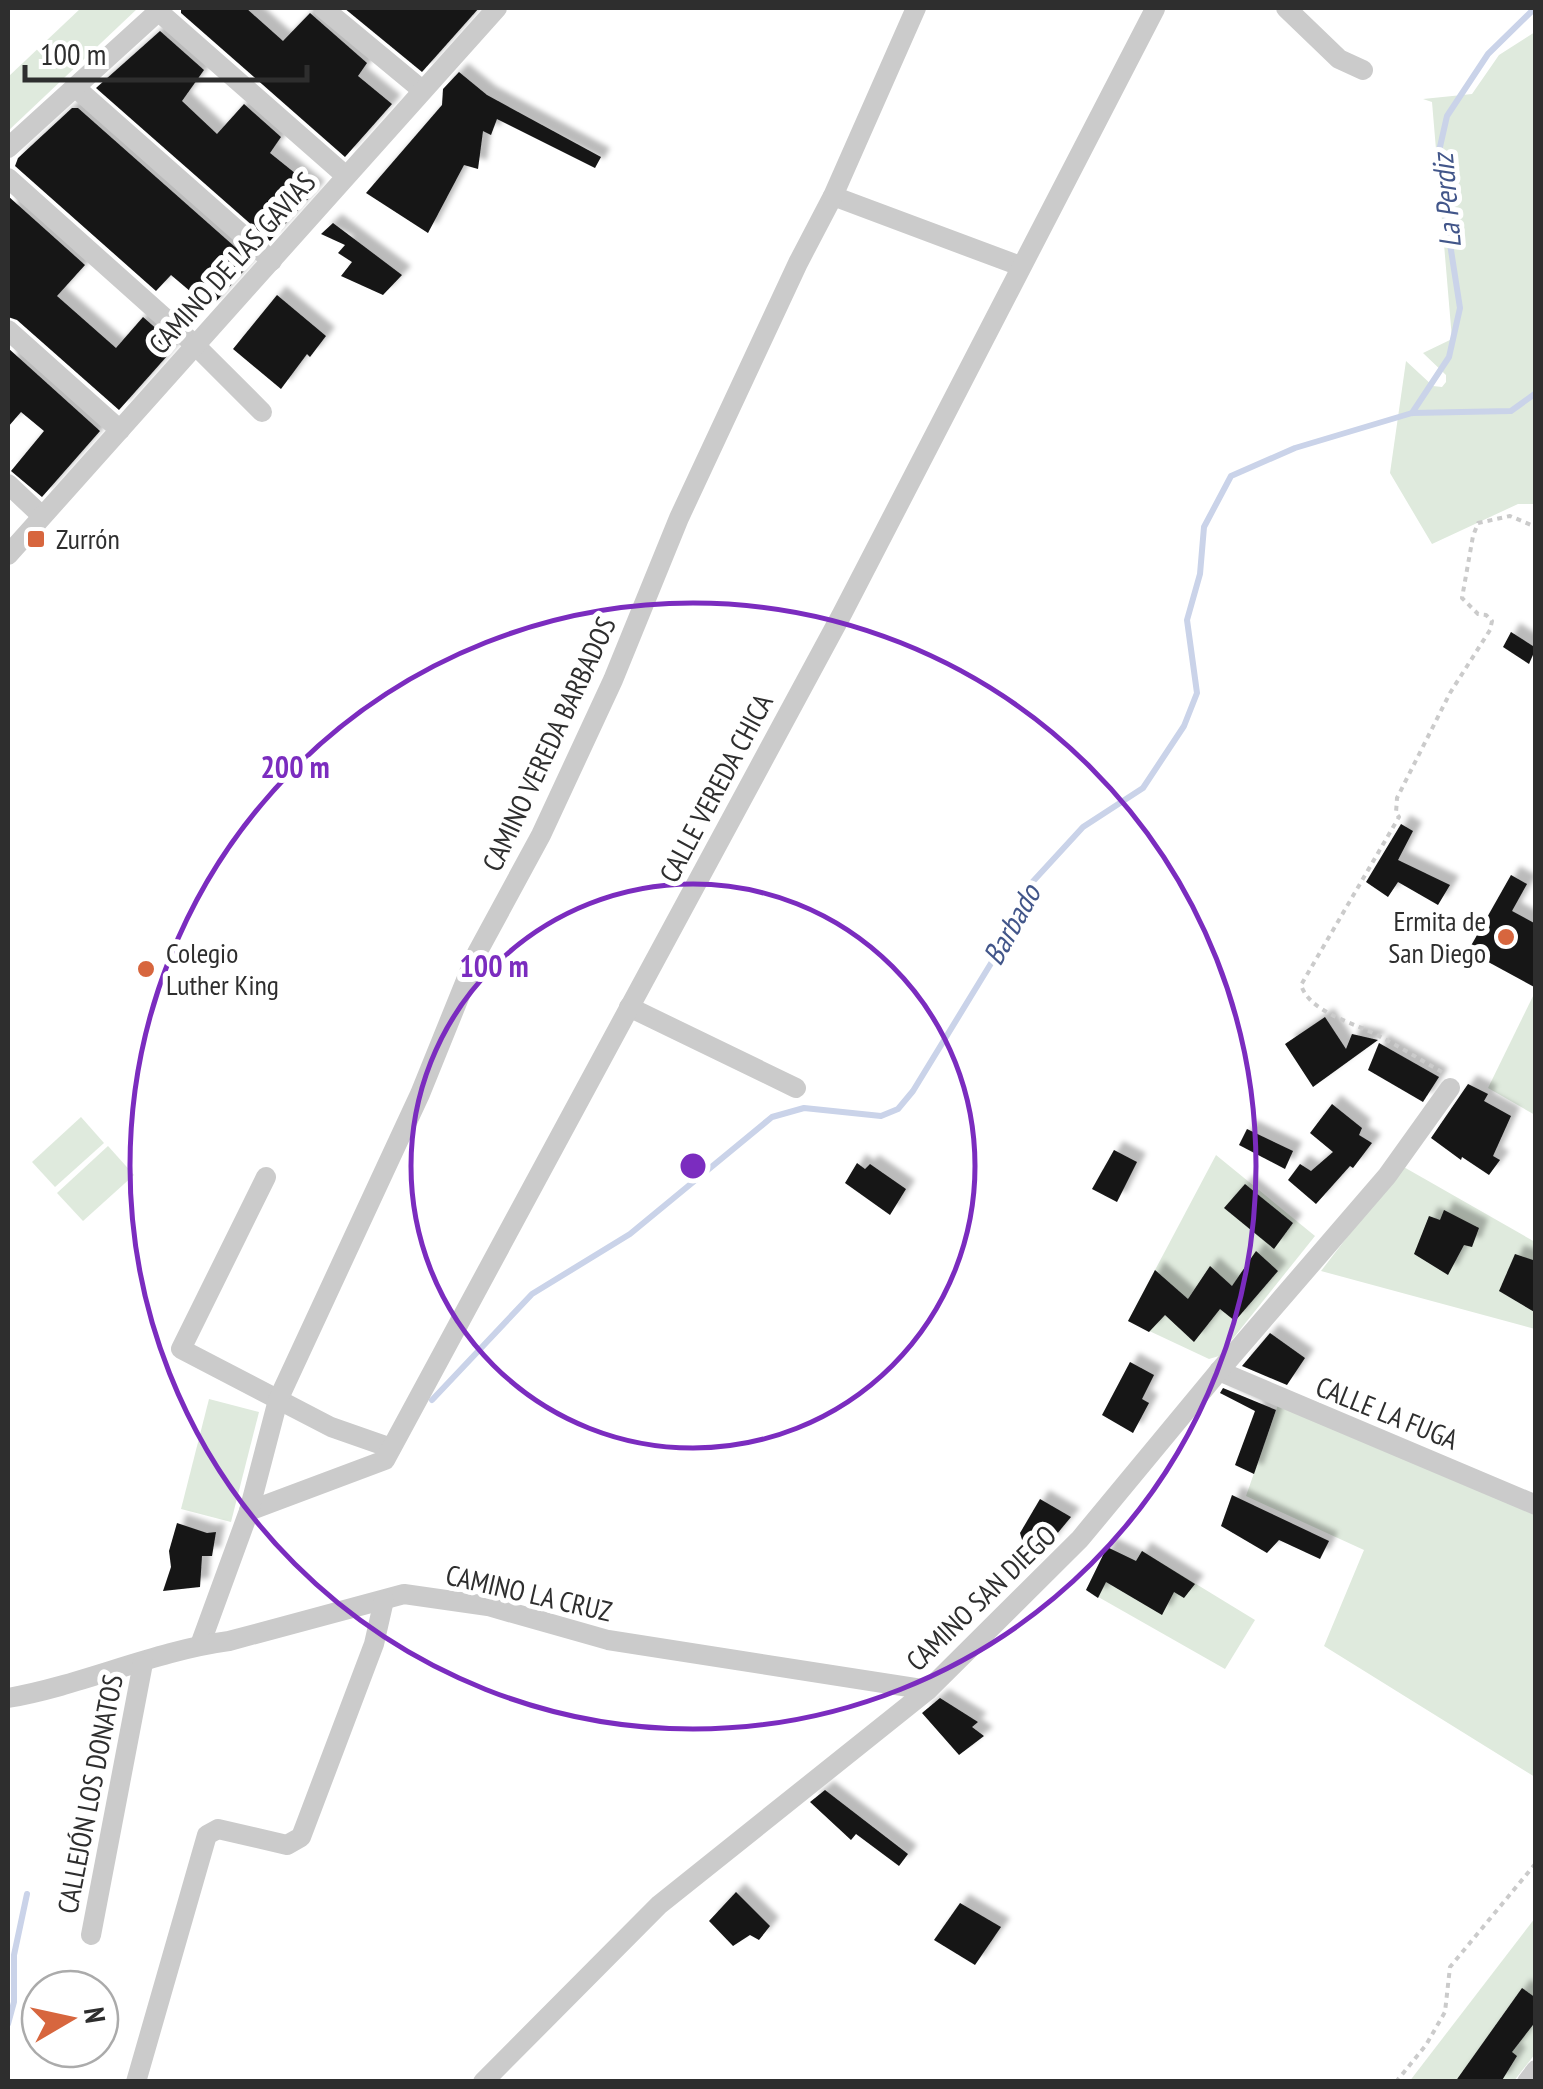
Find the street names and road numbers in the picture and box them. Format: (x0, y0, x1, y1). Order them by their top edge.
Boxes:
street label: CAMINO DE LAS GAVIAS (140, 164, 323, 361)
street label: CAMINO VEREDA BARBADOS (473, 611, 624, 877)
street label: CALLE VEREDA CHICA (650, 686, 781, 888)
street label: CALLE LA FUGA (1311, 1367, 1464, 1458)
street label: CAMINO SAN DIEGO (898, 1517, 1064, 1679)
street label: CAMINO LA CRUZ (442, 1555, 616, 1630)
street label: CALLEJÓN LOS DONATOS (48, 1671, 131, 1917)

